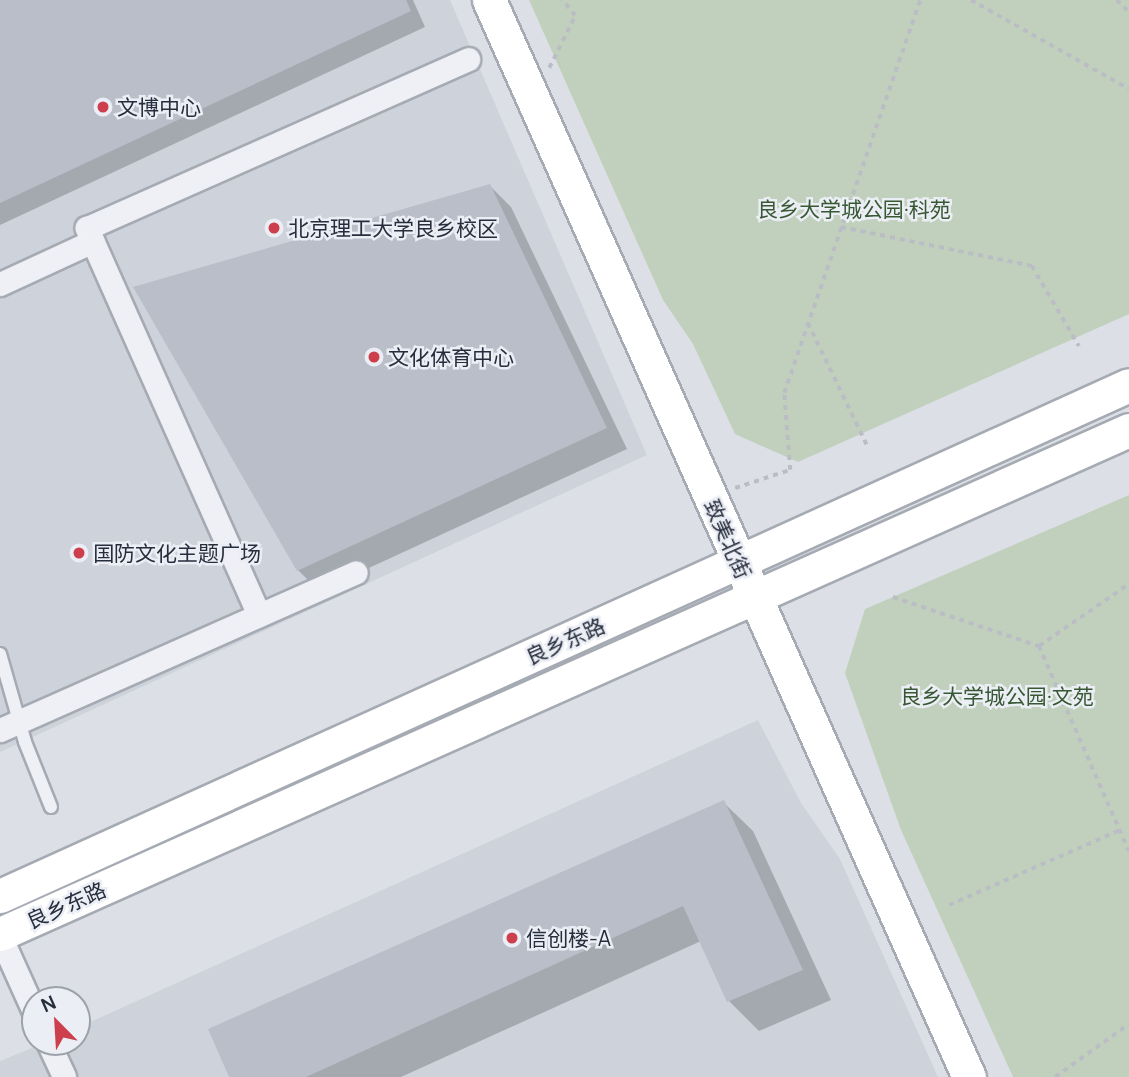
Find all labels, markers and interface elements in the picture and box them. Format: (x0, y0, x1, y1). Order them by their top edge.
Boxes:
place label: 文博中心 (117, 94, 201, 120)
marker: 文博中心 (95, 99, 111, 115)
park label: 良乡大学城公园·科苑 (757, 196, 951, 222)
place label: 北京理工大学良乡校区 (288, 215, 498, 241)
marker: 北京理工大学良乡校区 (266, 220, 282, 236)
place label: 文化体育中心 (388, 344, 514, 370)
marker: 文化体育中心 (366, 349, 382, 365)
street label: 致美北街 (699, 496, 757, 582)
place label: 国防文化主题广场 (93, 540, 261, 566)
marker: 国防文化主题广场 (71, 545, 87, 561)
street label: 良乡东路 (522, 612, 608, 670)
park label: 良乡大学城公园·文苑 (900, 683, 1094, 709)
street label: 良乡东路 (23, 876, 109, 934)
place label: 信创楼-A (526, 925, 611, 951)
marker: 信创楼-A (504, 930, 520, 946)
north arrow (21, 986, 91, 1056)
text: N (37, 989, 60, 1018)

